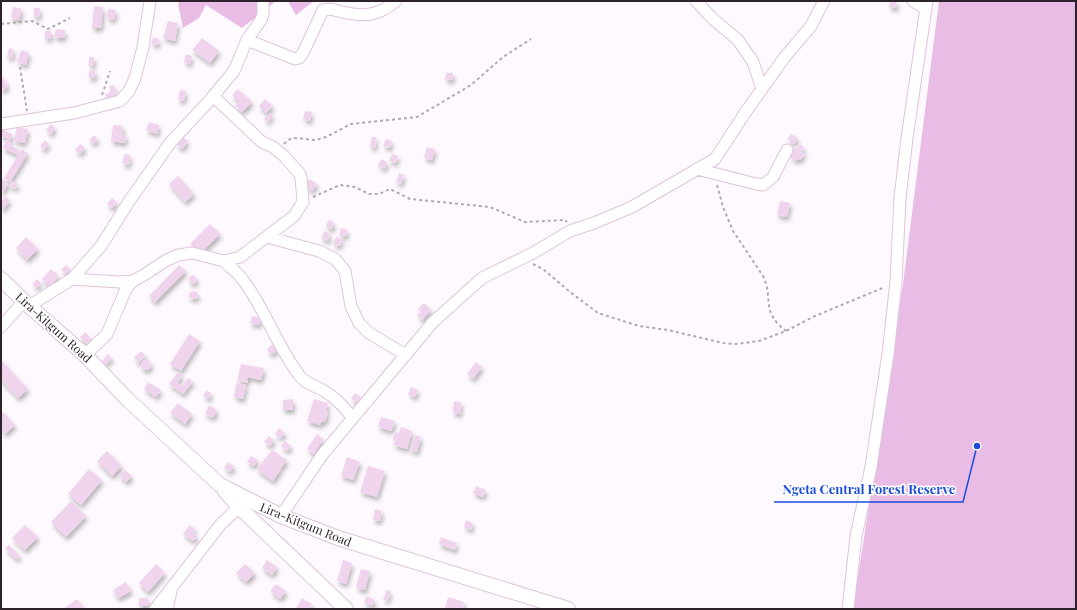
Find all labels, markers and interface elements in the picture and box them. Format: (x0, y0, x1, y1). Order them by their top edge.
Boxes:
street label: Lira-Kitgum Road (12, 288, 96, 366)
callout: Ngeta Central Forest Reserve (774, 477, 963, 502)
text: Ngeta Central Forest Reserve (783, 480, 956, 497)
street label: Lira-Kitgum Road (258, 498, 354, 550)

